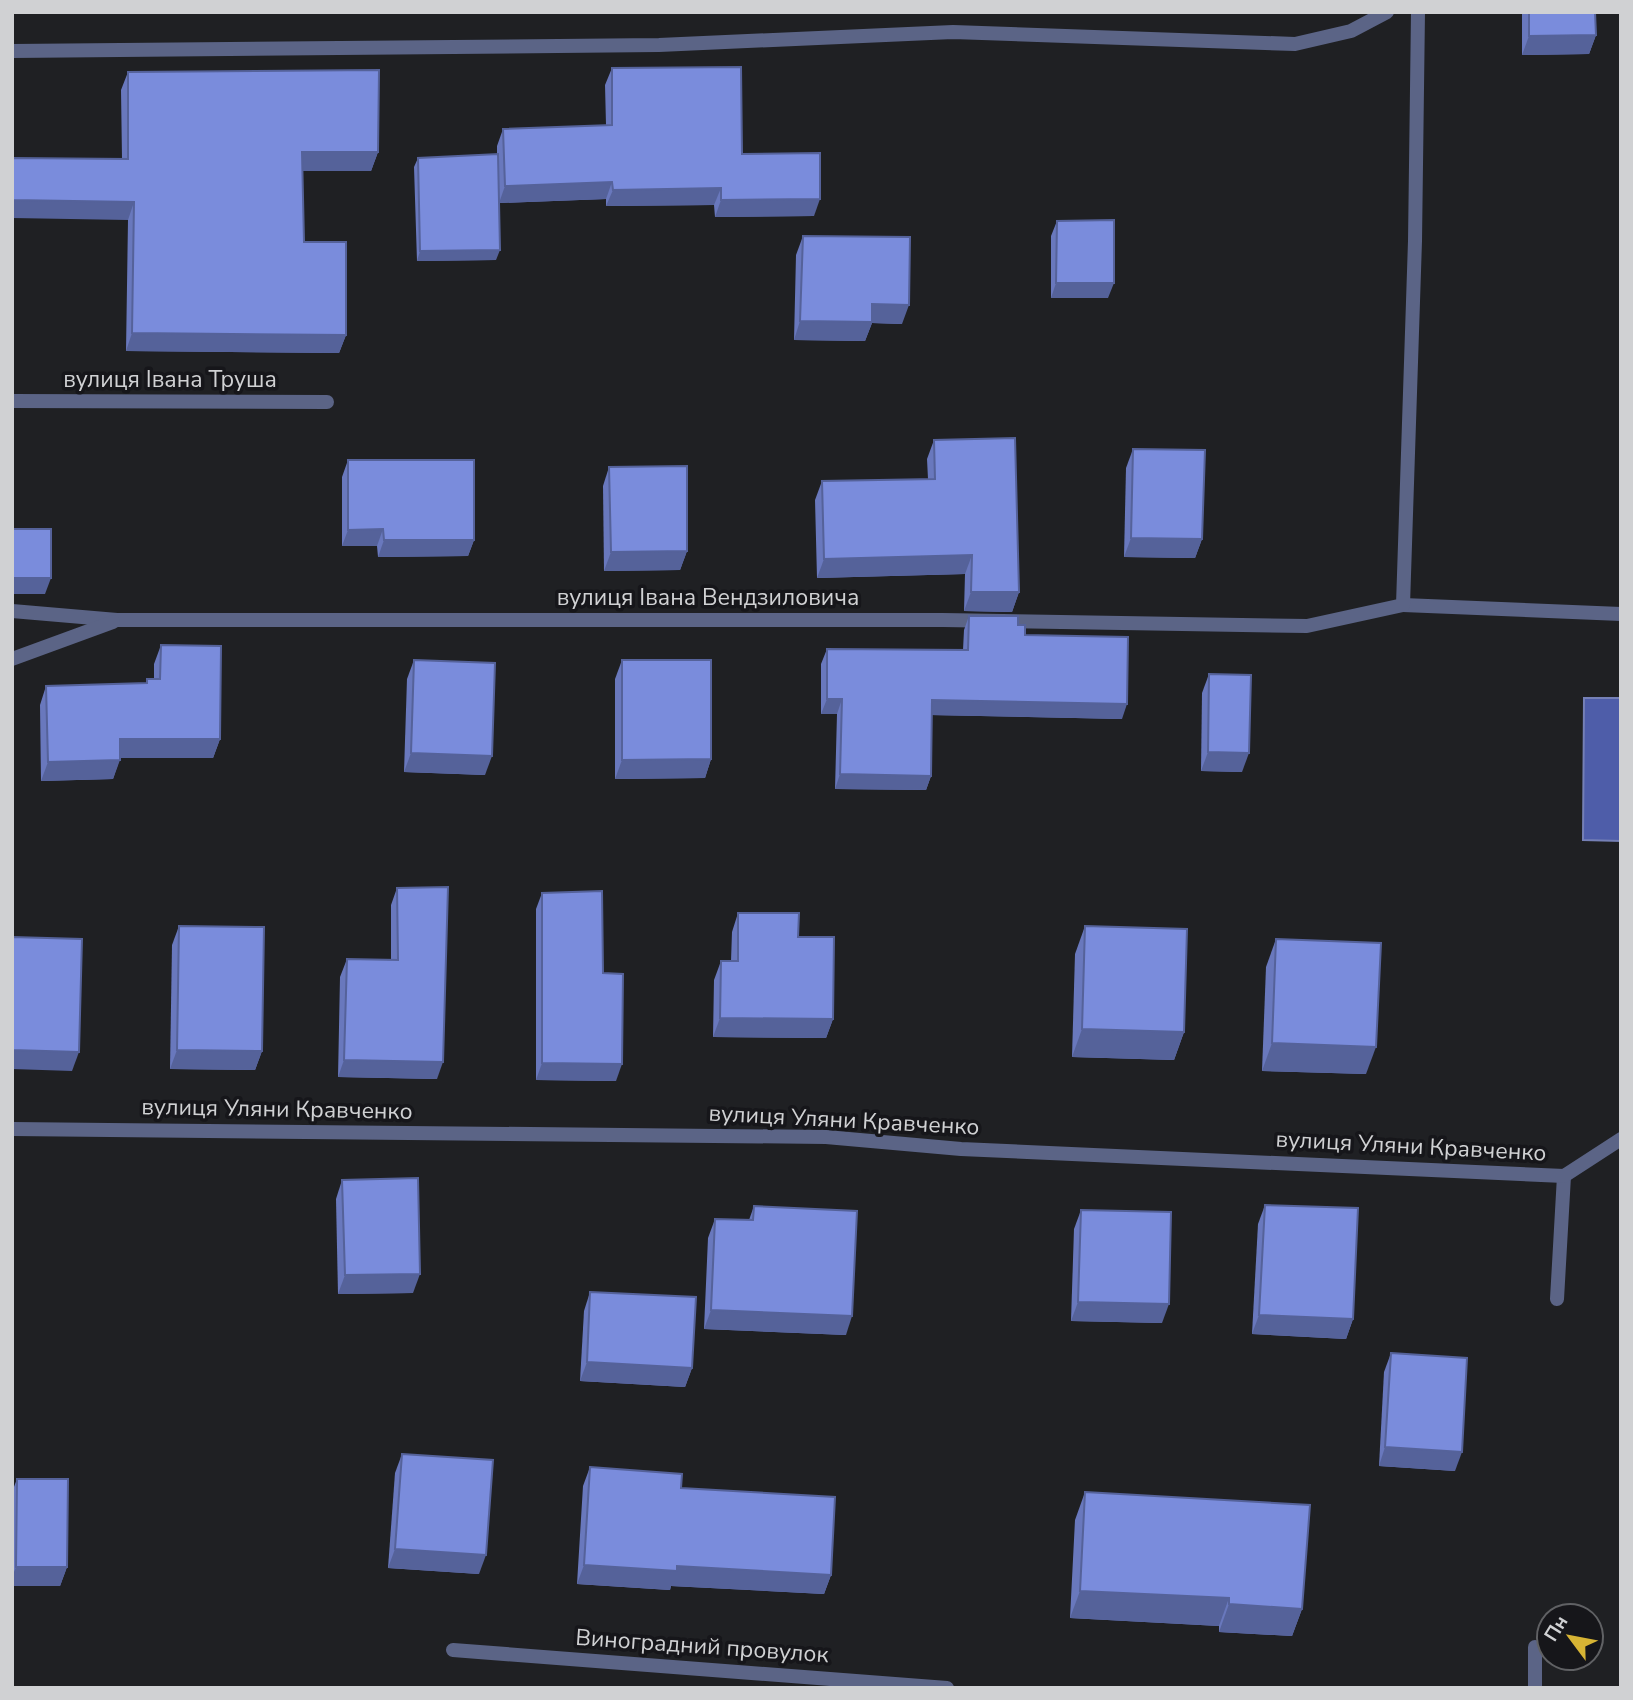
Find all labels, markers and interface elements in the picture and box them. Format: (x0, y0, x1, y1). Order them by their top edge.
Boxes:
street label: вулиця Івана Труша (63, 364, 277, 395)
street label: вулиця Івана Вендзиловича (557, 582, 859, 613)
street label: вулиця Уляни Кравченко (141, 1091, 413, 1127)
street label: вулиця Уляни Кравченко (708, 1097, 980, 1143)
street label: вулиця Уляни Кравченко (1275, 1123, 1547, 1169)
north arrow (1535, 1602, 1605, 1672)
text: Пн (1538, 1611, 1574, 1646)
street label: Виноградний провулок (574, 1622, 831, 1670)

